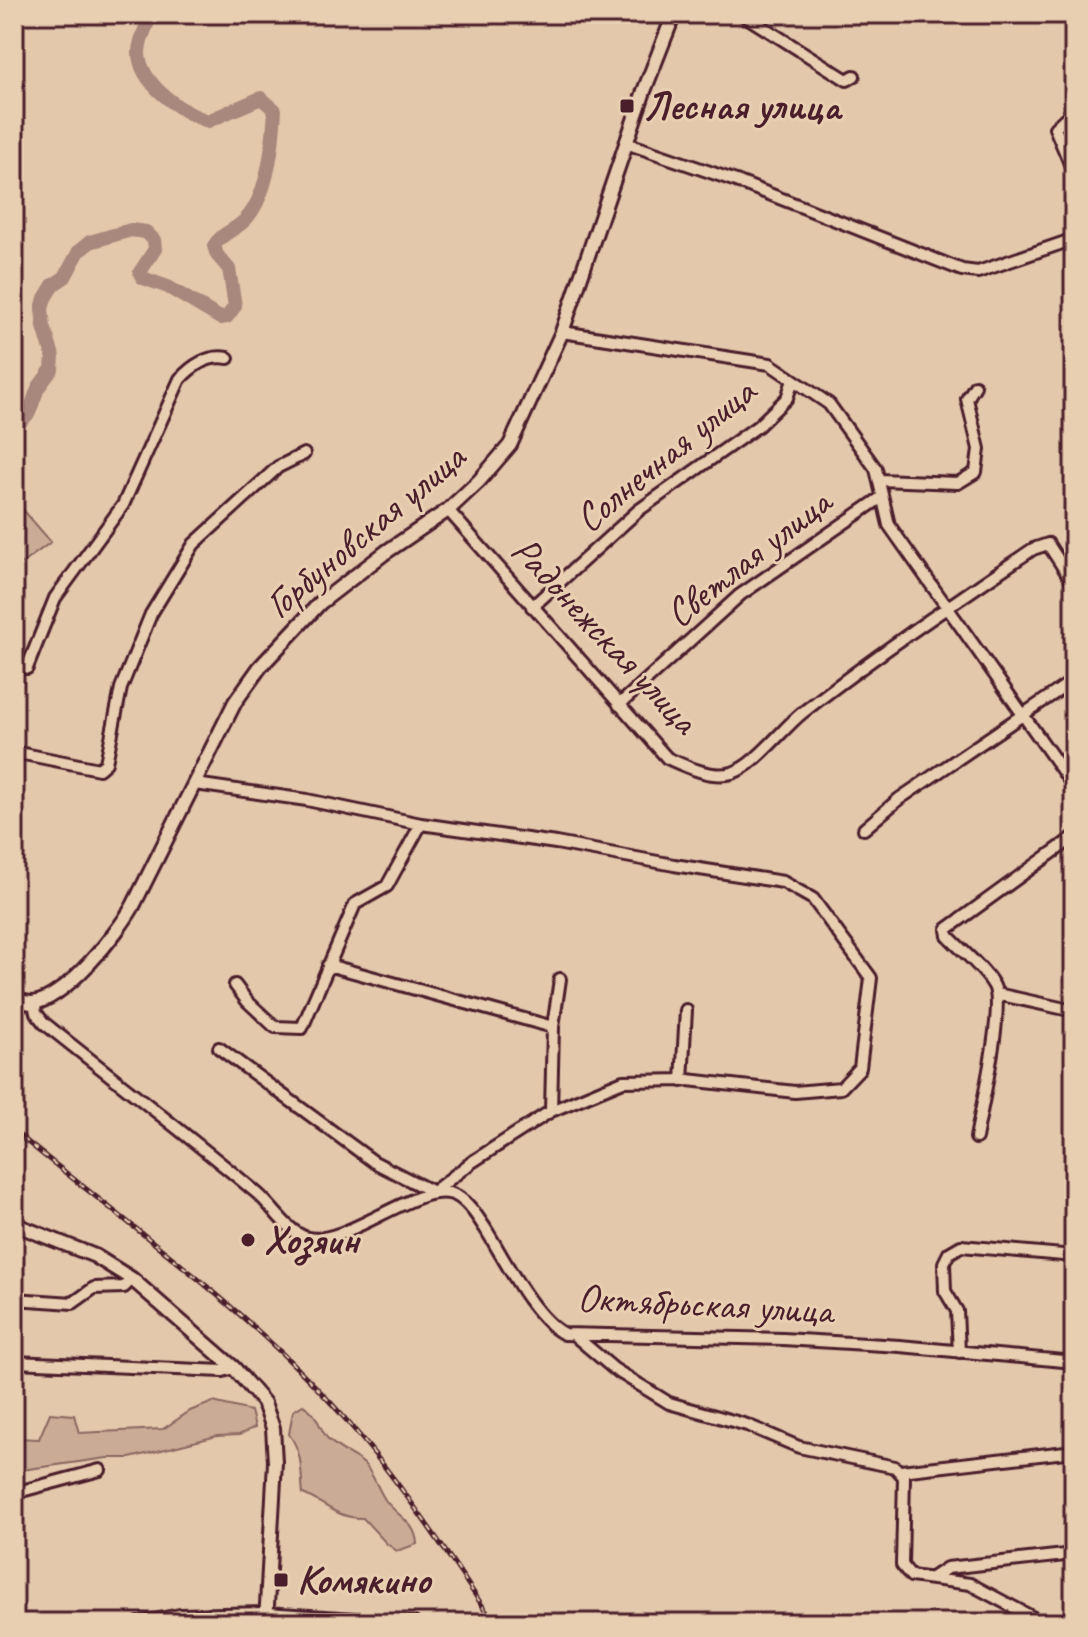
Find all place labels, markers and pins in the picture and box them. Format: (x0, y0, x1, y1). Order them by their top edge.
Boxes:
place label: Лесная улица (643, 81, 844, 131)
marker: Лесная улица (618, 97, 636, 115)
place label: Хозяин (264, 1215, 361, 1266)
marker: Хозяин (239, 1231, 257, 1249)
place label: Комякино (297, 1555, 433, 1605)
marker: Комякино (272, 1571, 290, 1589)

